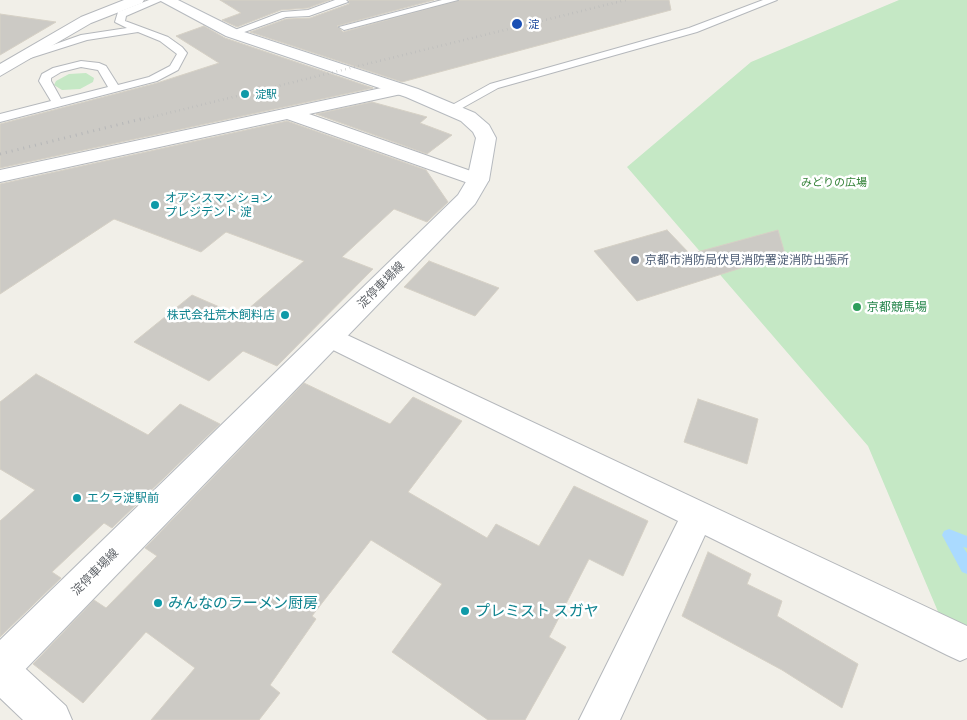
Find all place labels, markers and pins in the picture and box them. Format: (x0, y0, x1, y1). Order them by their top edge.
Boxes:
marker: 淀 (510, 17, 524, 31)
place label: 淀 (528, 17, 539, 31)
place label: 淀駅 (255, 87, 277, 101)
marker: 淀駅 (239, 88, 251, 100)
place label: オアシスマンション プレジデント 淀 (165, 191, 273, 219)
marker: オアシスマンション プレジデント 淀 (149, 199, 161, 211)
place label: 京都市消防局伏見消防署淀消防出張所 (645, 253, 849, 267)
marker: 京都市消防局伏見消防署淀消防出張所 (629, 254, 641, 266)
place label: 京都競馬場 (867, 300, 927, 314)
marker: 京都競馬場 (851, 301, 863, 313)
place label: 株式会社荒木飼料店 (167, 308, 275, 322)
marker: 株式会社荒木飼料店 (279, 309, 291, 321)
place label: エクラ淀駅前 (87, 491, 159, 505)
marker: エクラ淀駅前 (71, 492, 83, 504)
place label: みんなのラーメン厨房 (168, 594, 318, 612)
marker: みんなのラーメン厨房 (152, 597, 164, 609)
place label: プレミスト スガヤ (475, 602, 599, 620)
marker: プレミスト スガヤ (459, 605, 471, 617)

